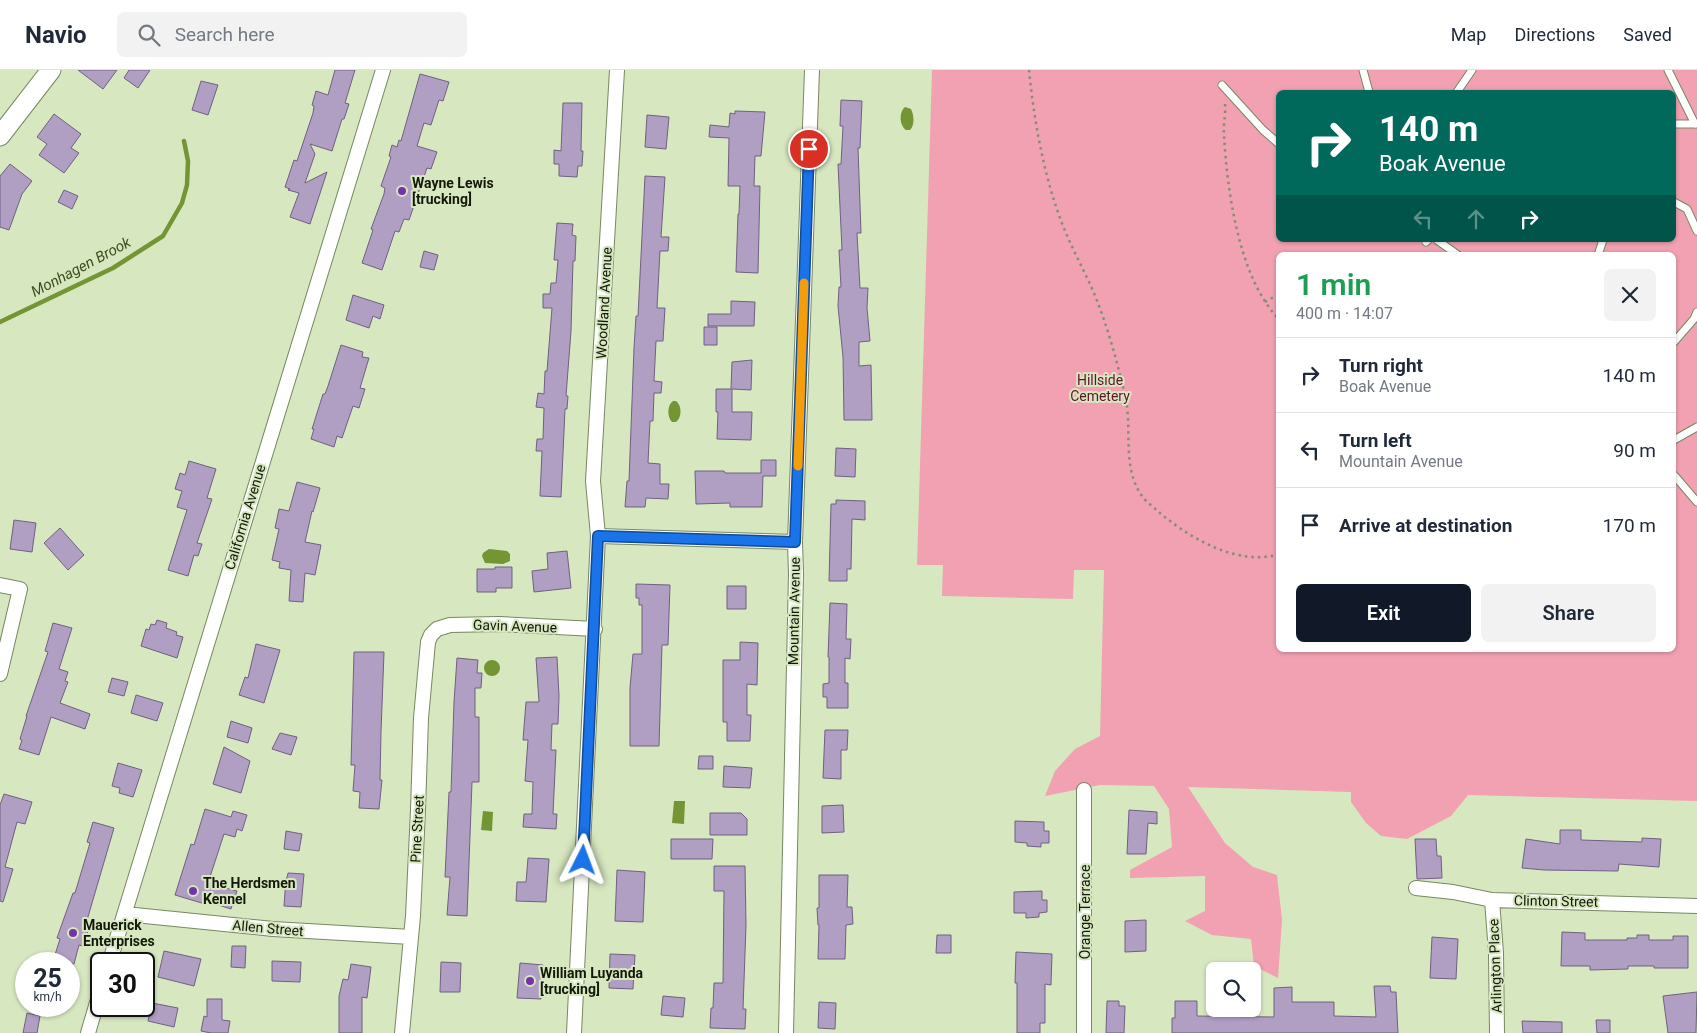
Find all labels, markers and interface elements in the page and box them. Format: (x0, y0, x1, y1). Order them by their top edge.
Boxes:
search box (117, 12, 467, 57)
text: Navio (25, 21, 87, 49)
icon: search (135, 21, 163, 49)
text: Search here (175, 23, 275, 46)
text: Map (1451, 24, 1486, 45)
text: Directions (1514, 24, 1595, 45)
text: Saved (1623, 24, 1672, 45)
text: 140 m (1379, 109, 1478, 150)
icon: right (1296, 110, 1361, 175)
pin (788, 128, 830, 170)
icon: arrive (795, 135, 823, 163)
text: Boak Avenue (1379, 151, 1506, 176)
place label: Wayne Lewis [trucking] (412, 175, 494, 207)
marker: Wayne Lewis [trucking] (396, 185, 408, 197)
icon: left (1409, 205, 1437, 233)
icon: ahead (1462, 205, 1490, 233)
icon: right (1515, 205, 1543, 233)
water label: Monhagen Brook (28, 233, 135, 301)
street label: Woodland Avenue (593, 247, 615, 359)
text: 1 min (1296, 267, 1371, 302)
button: close (1604, 269, 1656, 321)
text: 400 m · 14:07 (1296, 304, 1393, 323)
text: Turn right (1339, 354, 1423, 377)
icon: right (1296, 361, 1324, 389)
text: 140 m (1603, 364, 1656, 387)
park label: Hillside Cemetery (1070, 372, 1130, 404)
text: Boak Avenue (1339, 377, 1431, 396)
text: Turn left (1339, 429, 1412, 452)
icon: left (1296, 436, 1324, 464)
text: 90 m (1613, 439, 1656, 462)
text: Mountain Avenue (1339, 452, 1463, 471)
street label: California Avenue (221, 462, 269, 572)
icon: arrive (1296, 511, 1324, 539)
text: Arrive at destination (1339, 514, 1512, 537)
text: 170 m (1603, 514, 1656, 537)
street label: Mountain Avenue (785, 557, 803, 665)
button: Exit (1296, 584, 1471, 642)
button: Share (1481, 584, 1656, 642)
street label: Gavin Avenue (473, 617, 557, 635)
street label: Pine Street (407, 794, 427, 863)
position arrow (556, 833, 608, 885)
street label: Orange Terrace (1077, 865, 1093, 959)
place label: The Herdsmen Kennel (203, 875, 296, 907)
marker: The Herdsmen Kennel (187, 885, 199, 897)
street label: Clinton Street (1514, 892, 1599, 910)
place label: Mauerick Enterprises (83, 917, 155, 949)
street label: Allen Street (232, 917, 305, 939)
street label: Arlington Place (1485, 918, 1505, 1014)
marker: Mauerick Enterprises (67, 927, 79, 939)
speed limit sign: 30 (90, 952, 155, 1017)
map controls (1206, 962, 1261, 1017)
button: search (1206, 962, 1261, 1017)
text: 25 (33, 964, 62, 993)
place label: William Luyanda [trucking] (540, 965, 644, 997)
marker: William Luyanda [trucking] (524, 975, 536, 987)
text: km/h (33, 990, 62, 1004)

